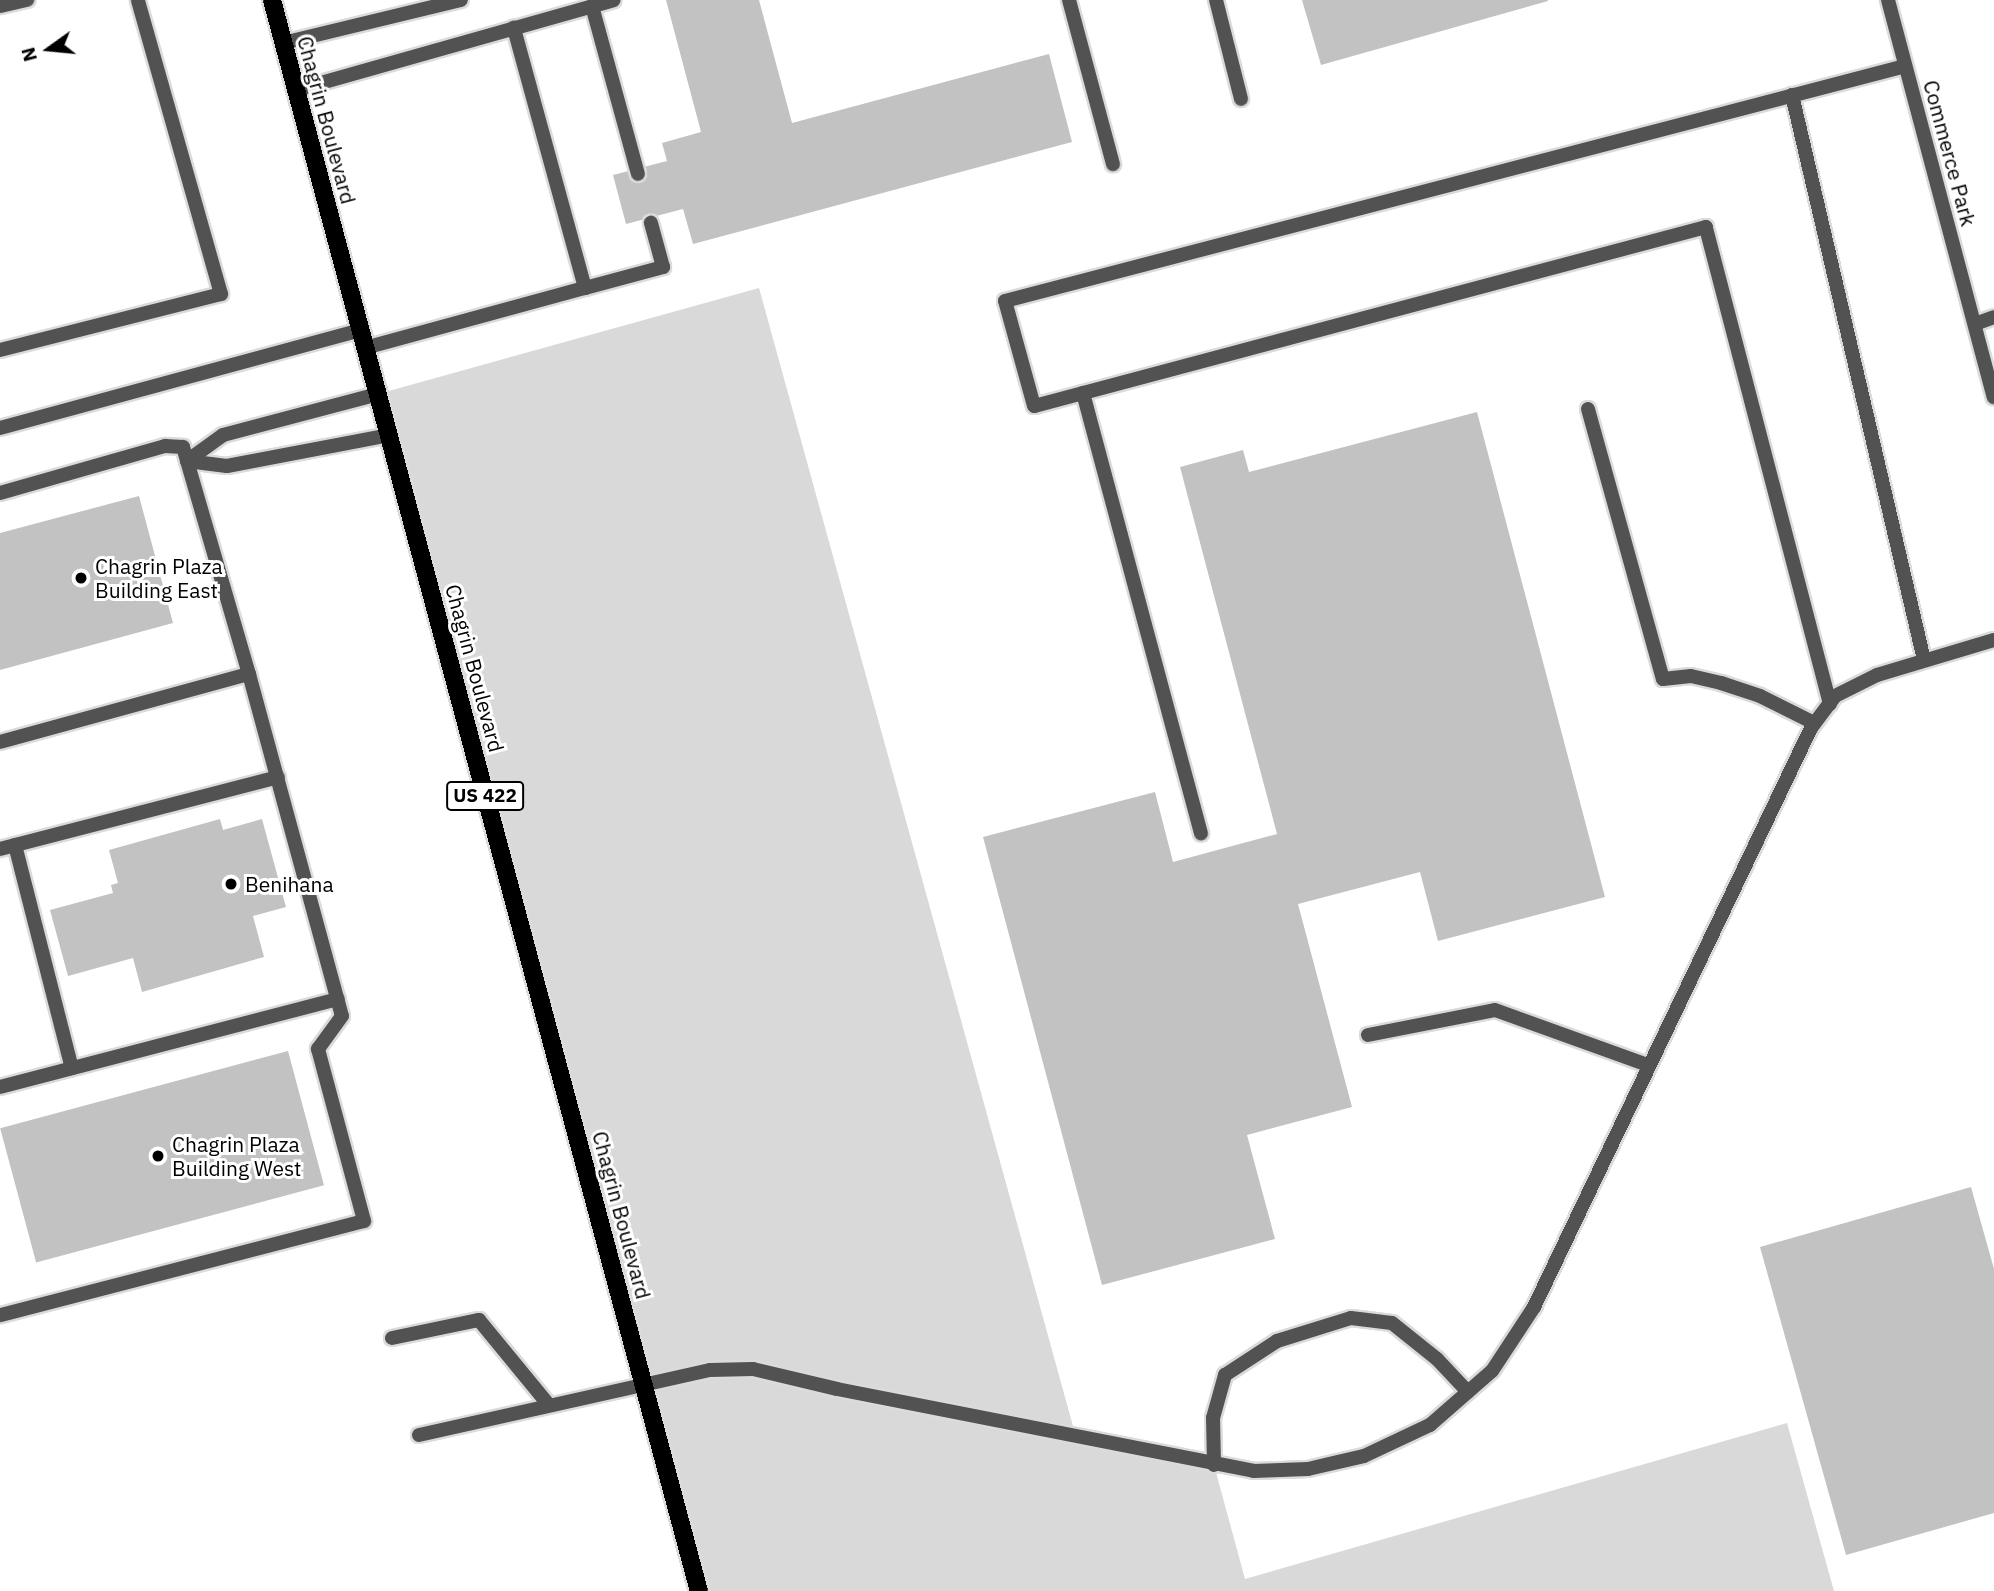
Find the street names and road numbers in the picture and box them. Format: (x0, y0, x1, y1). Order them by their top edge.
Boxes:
street label: Chagrin Boulevard (292, 33, 362, 207)
street label: Commerce Park (1918, 77, 1982, 229)
street label: Chagrin Boulevard (440, 581, 510, 755)
road number: US 422 (445, 780, 525, 811)
street label: Chagrin Boulevard (587, 1128, 657, 1302)

